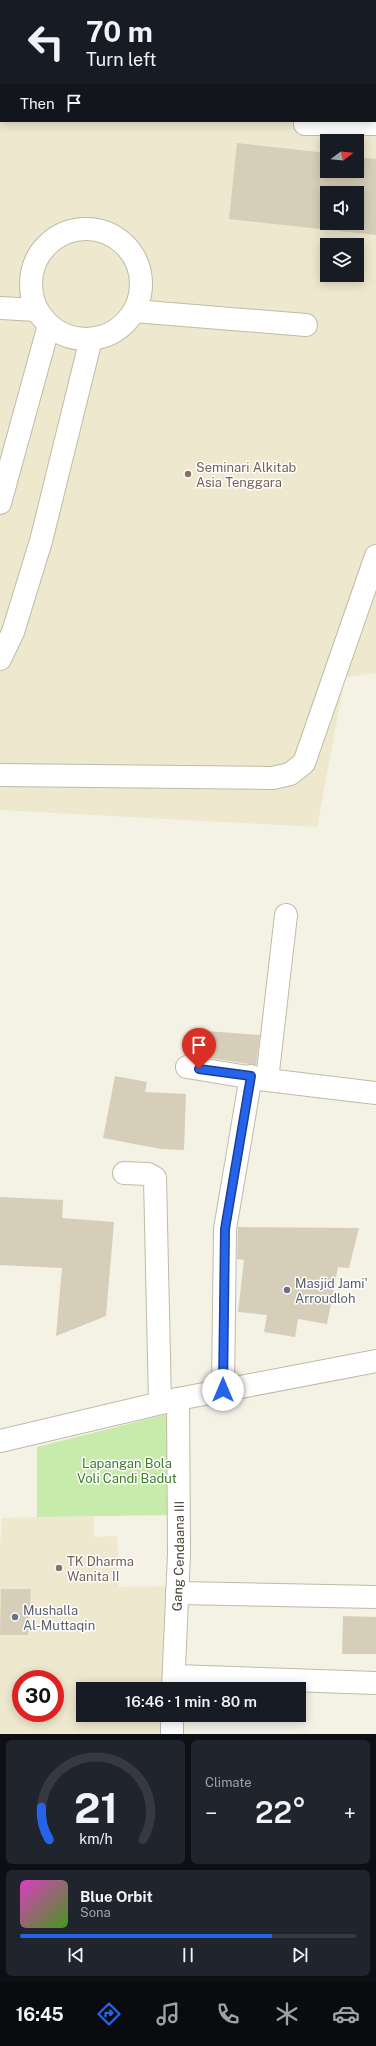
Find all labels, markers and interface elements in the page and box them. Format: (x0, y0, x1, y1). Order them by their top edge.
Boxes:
text: 70 m (86, 15, 153, 48)
icon: left (20, 16, 72, 68)
text: Turn left (86, 49, 156, 70)
icon: arrive (63, 92, 85, 114)
text: Then (20, 95, 55, 112)
north arrow (320, 134, 364, 178)
map controls (320, 134, 364, 282)
button: sound (320, 186, 364, 230)
button: layers (320, 238, 364, 282)
place label: Seminari Alkitab Asia Tenggara (196, 460, 297, 490)
marker: Seminari Alkitab Asia Tenggara (183, 469, 193, 479)
pin (182, 1028, 216, 1069)
icon: arrive (188, 1034, 210, 1056)
place label: Masjid Jami' Arroudloh (295, 1276, 368, 1306)
marker: Masjid Jami' Arroudloh (282, 1285, 292, 1295)
position arrow (202, 1369, 244, 1411)
park label: Lapangan Bola Voli Candi Badut (77, 1456, 177, 1486)
street label: Gang Cendaana III (169, 1501, 187, 1612)
place label: TK Dharma Wanita II (67, 1554, 134, 1584)
marker: TK Dharma Wanita II (54, 1563, 64, 1573)
place label: Mushalla Al-Muttaqin (23, 1603, 95, 1633)
marker: Mushalla Al-Muttaqin (10, 1612, 20, 1622)
speed limit sign: 30 (12, 1670, 64, 1722)
text: 16:46 · 1 min · 80 m (125, 1693, 257, 1710)
text: Climate (205, 1775, 252, 1790)
text: 21 (73, 1783, 118, 1832)
text: 22° (255, 1794, 306, 1830)
text: − (205, 1800, 217, 1826)
text: + (344, 1800, 356, 1826)
text: km/h (79, 1830, 112, 1847)
text: Blue Orbit (80, 1888, 153, 1905)
text: Sona (80, 1905, 111, 1920)
icon: previous (65, 1944, 87, 1966)
icon: pause (177, 1944, 199, 1966)
icon: next (289, 1944, 311, 1966)
icon: directions (95, 2000, 123, 2028)
icon: music (154, 2000, 182, 2028)
icon: phone (214, 2000, 242, 2028)
icon: climate (273, 2000, 301, 2028)
icon: car (332, 2000, 360, 2028)
text: 16:45 (16, 2004, 64, 2025)

